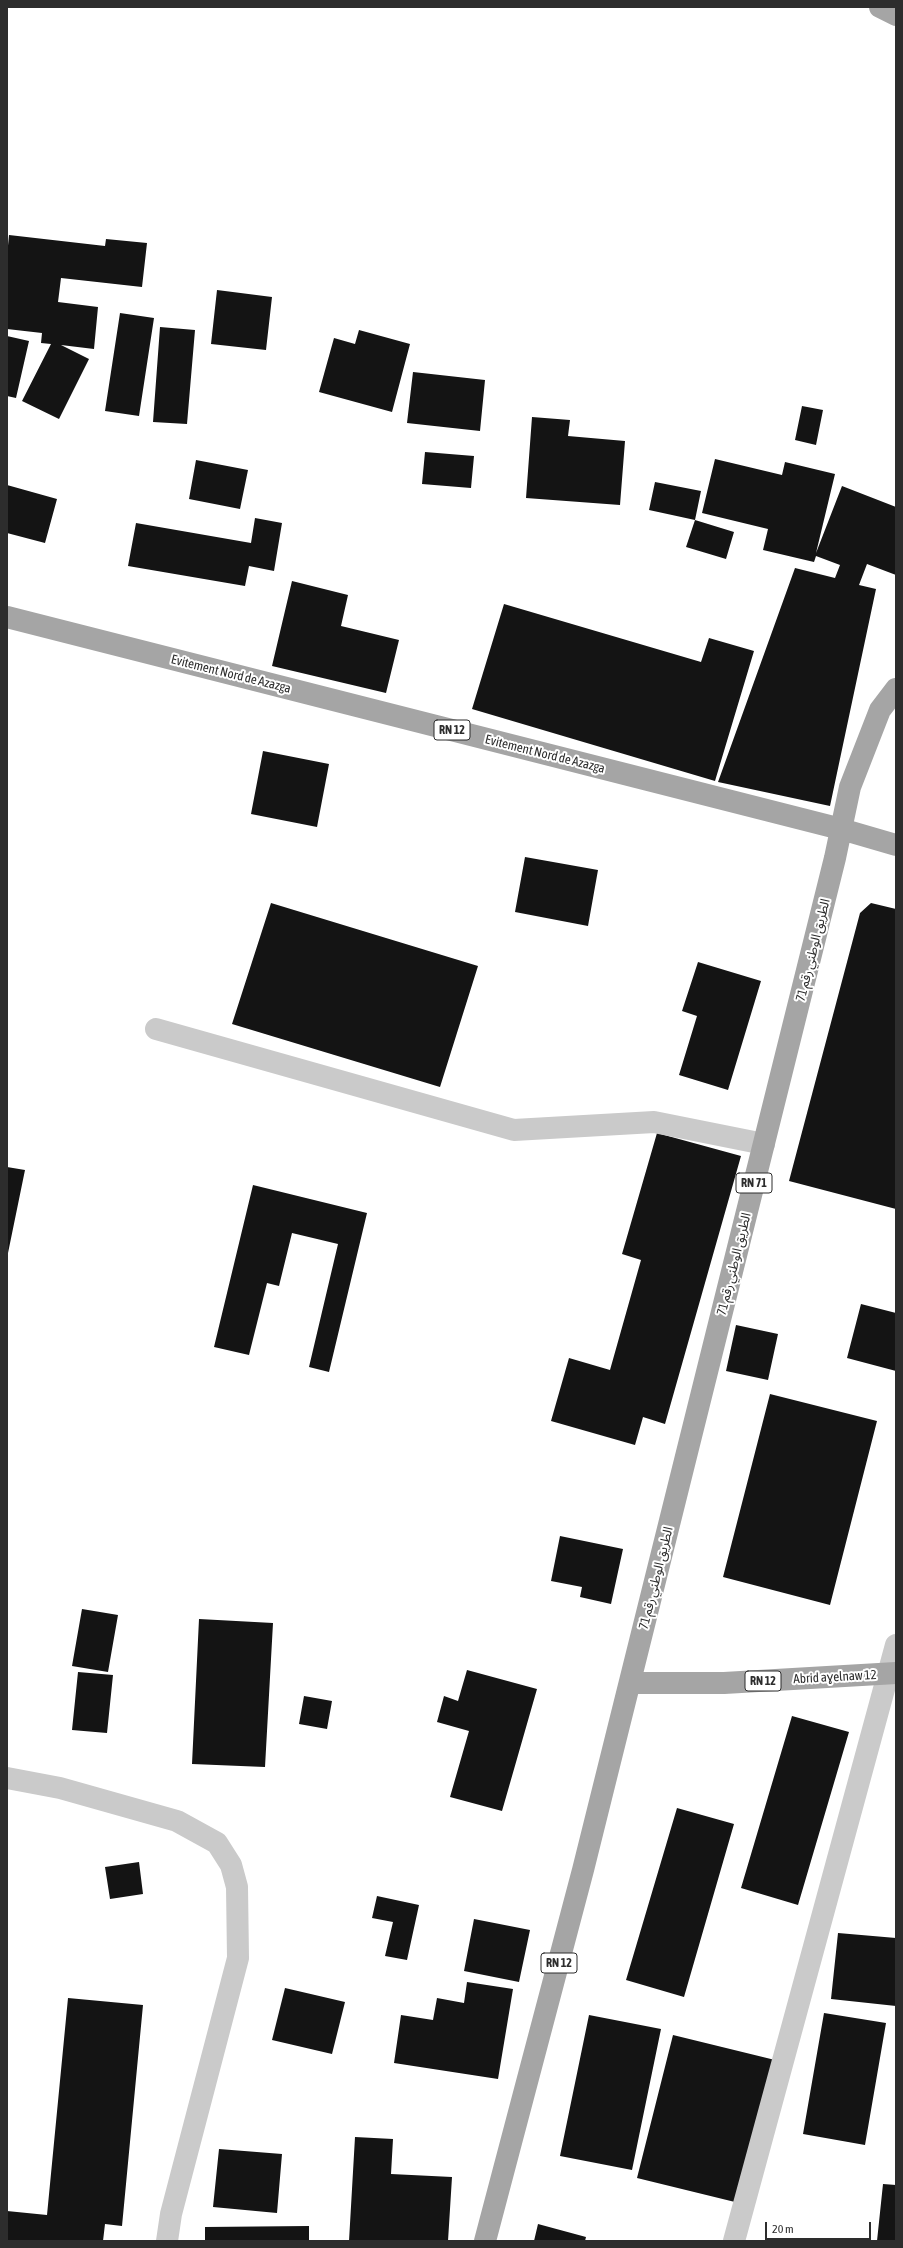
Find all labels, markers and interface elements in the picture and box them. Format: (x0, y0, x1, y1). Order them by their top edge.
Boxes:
street label: Evitement Nord de Azazga (169, 652, 293, 696)
road number: RN 12 (434, 720, 470, 740)
street label: Evitement Nord de Azazga (483, 732, 607, 776)
street label: الطريق الوطني رقم 71 (793, 897, 833, 1003)
road number: RN 71 (736, 1173, 772, 1193)
street label: الطريق الوطني رقم 71 (714, 1211, 754, 1317)
street label: الطريق الوطني رقم 71 (636, 1525, 676, 1631)
street label: Abrid aɣelnaw 12 (793, 1667, 877, 1687)
road number: RN 12 (745, 1671, 781, 1691)
road number: RN 12 (541, 1953, 577, 1973)
scale bar (767, 2214, 873, 2240)
text: 20 m (772, 2222, 794, 2236)

